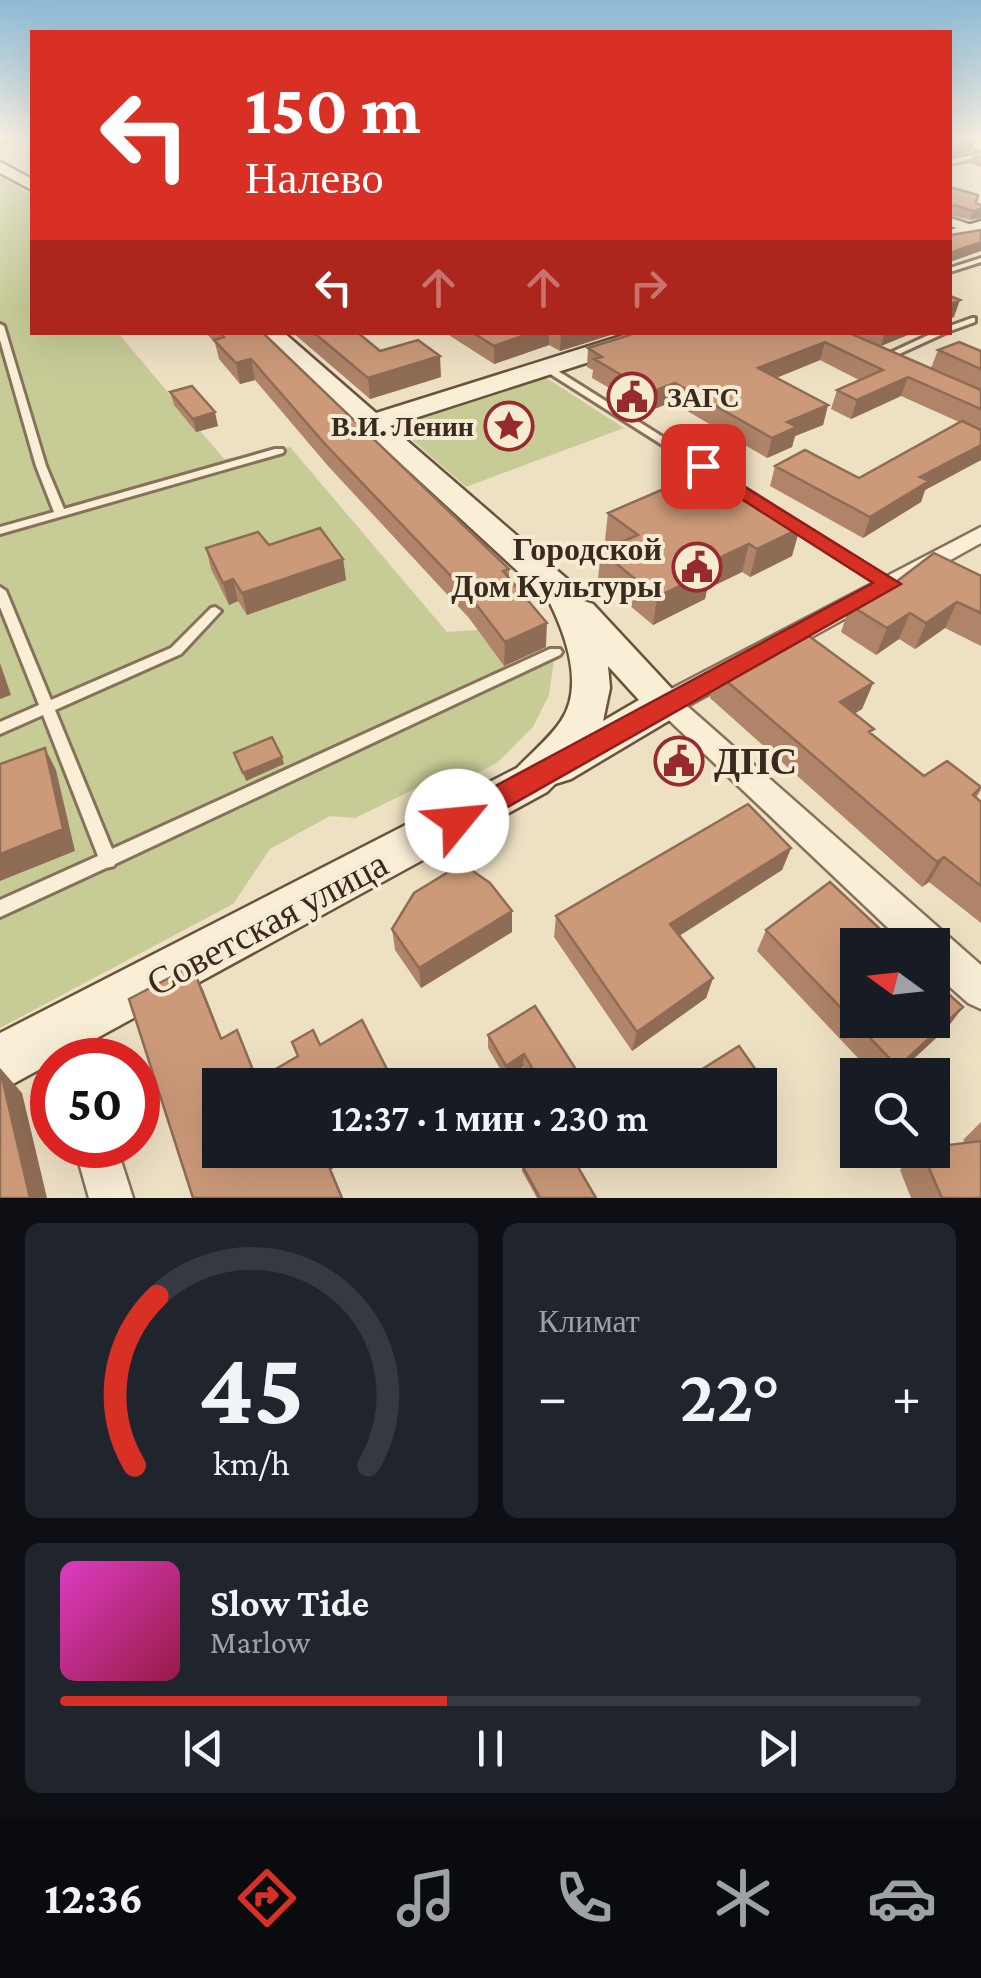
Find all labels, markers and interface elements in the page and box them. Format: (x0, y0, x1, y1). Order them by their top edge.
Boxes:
icon: left (80, 70, 210, 200)
text: 150 m (245, 70, 421, 148)
text: Налево (245, 153, 384, 203)
icon: left (306, 260, 361, 315)
icon: ahead (411, 260, 466, 315)
icon: ahead (516, 260, 571, 315)
icon: right (621, 260, 676, 315)
public building icon: ЗАГС (606, 371, 658, 423)
place label: ЗАГС (667, 382, 740, 413)
place icon: В.И. Ленин (483, 400, 535, 452)
place label: В.И. Ленин (331, 411, 474, 442)
pin (661, 424, 746, 509)
icon: arrive (676, 439, 731, 494)
place label: Городской Дом Культуры (451, 531, 662, 604)
public building icon: Городской Дом Культуры (671, 541, 723, 593)
public building icon: ДПС (653, 735, 705, 787)
place label: ДПС (714, 740, 797, 782)
position arrow (405, 769, 509, 873)
street label: Советская улица (140, 842, 394, 1004)
north arrow (840, 928, 950, 1038)
map controls (840, 928, 950, 1168)
speed limit sign: 50 (30, 1038, 160, 1168)
button: search (840, 1058, 950, 1168)
text: 12:37 · 1 мин · 230 m (331, 1097, 648, 1139)
text: Климат (538, 1303, 640, 1339)
text: 45 (198, 1330, 305, 1445)
text: 22° (679, 1354, 780, 1437)
text: − (538, 1366, 567, 1427)
text: + (892, 1366, 921, 1427)
text: km/h (213, 1443, 290, 1483)
text: Slow Tide (210, 1582, 369, 1624)
text: Marlow (210, 1624, 310, 1660)
icon: previous (176, 1721, 231, 1776)
icon: pause (463, 1721, 518, 1776)
icon: next (750, 1721, 805, 1776)
icon: directions (232, 1863, 302, 1933)
icon: music (391, 1863, 461, 1933)
icon: phone (549, 1863, 619, 1933)
icon: climate (708, 1863, 778, 1933)
icon: car (867, 1863, 937, 1933)
text: 12:36 (44, 1873, 143, 1923)

